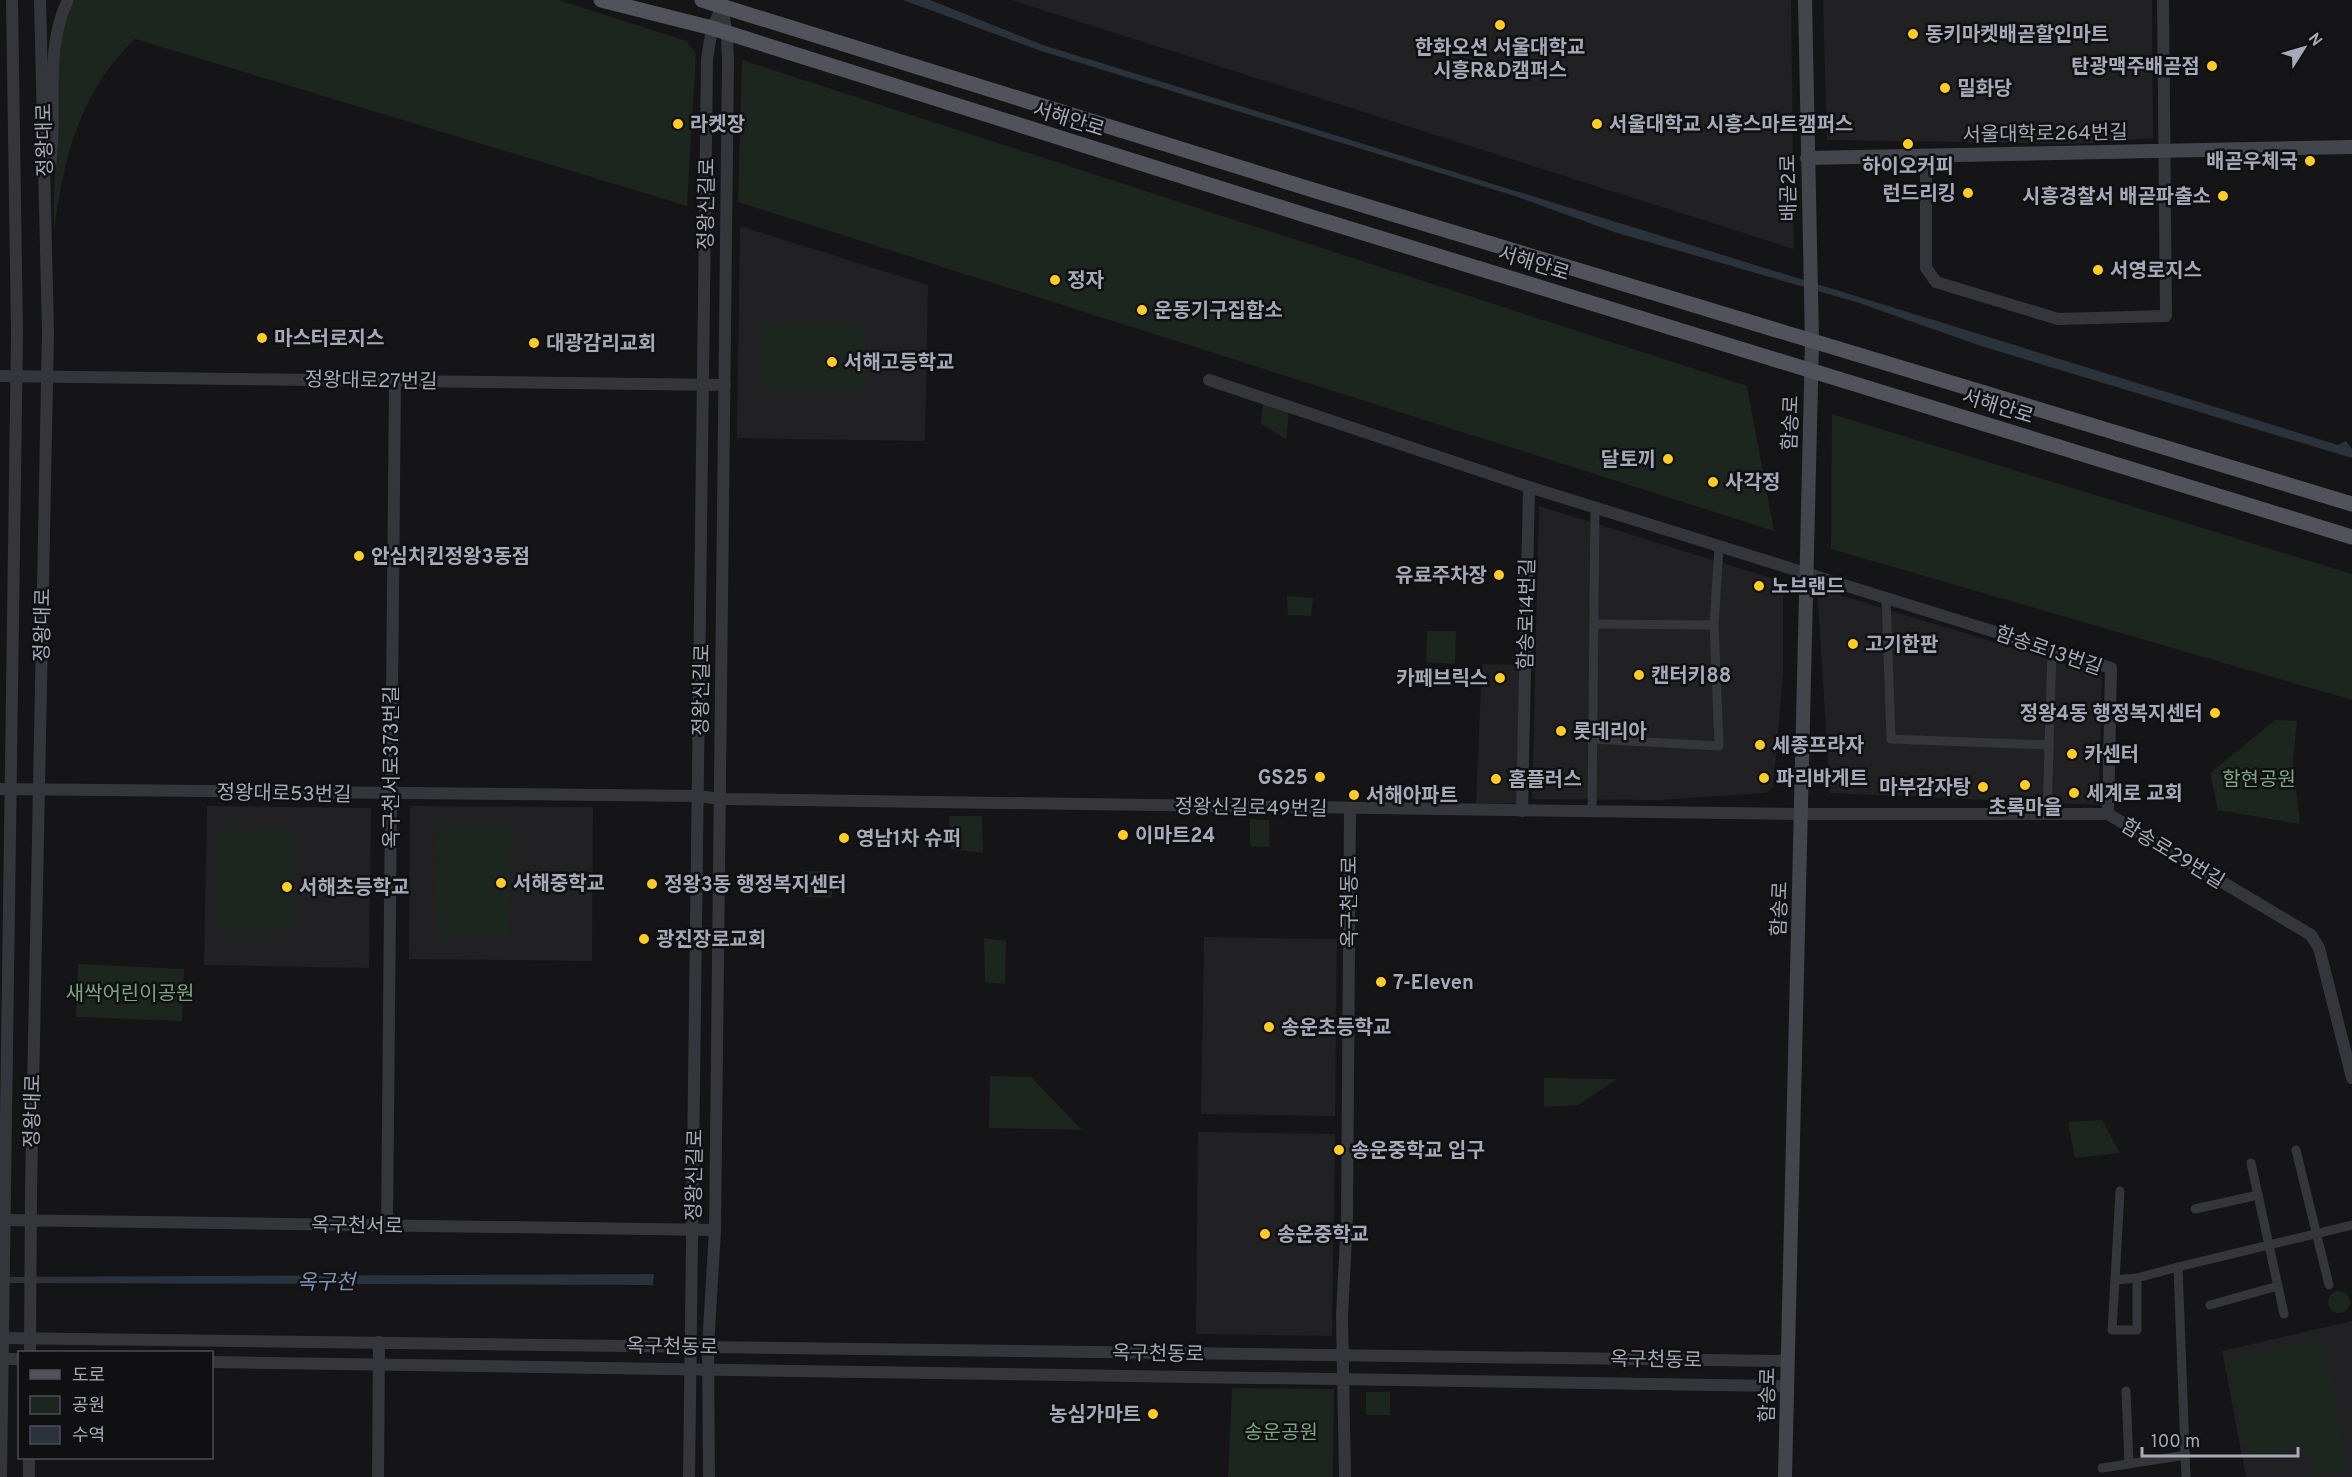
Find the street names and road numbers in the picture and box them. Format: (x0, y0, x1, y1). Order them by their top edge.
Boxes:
street label: 서해안로 (1029, 98, 1107, 144)
street label: 정왕대로 (32, 103, 60, 177)
street label: 서울대학로264번길 (1962, 121, 2128, 149)
street label: 배곧2로 (1776, 154, 1804, 222)
street label: 정왕신길로 (694, 158, 722, 250)
street label: 서해안로 (1494, 242, 1572, 288)
street label: 정왕대로27번길 (304, 368, 438, 396)
street label: 서해안로 (1958, 385, 2036, 431)
street label: 함송로 (1778, 395, 1806, 451)
street label: 함송로14번길 (1514, 558, 1542, 670)
street label: 정왕대로 (30, 588, 58, 662)
street label: 함송로13번길 (1991, 621, 2105, 682)
street label: 정왕신길로 (689, 644, 717, 736)
street label: 옥구천서로373번길 (380, 686, 406, 848)
street label: 정왕대로53번길 (216, 781, 352, 809)
street label: 정왕신길로49번길 (1174, 795, 1328, 823)
street label: 함송로29번길 (2115, 814, 2228, 896)
street label: 옥구천동로 (1338, 856, 1364, 948)
street label: 함송로 (1767, 881, 1795, 937)
street label: 정왕대로 (20, 1074, 48, 1148)
street label: 정왕신길로 (682, 1129, 710, 1221)
street label: 옥구천서로 (311, 1213, 403, 1241)
street label: 옥구천동로 (626, 1334, 718, 1362)
street label: 옥구천동로 (1112, 1341, 1204, 1369)
street label: 옥구천동로 (1610, 1347, 1702, 1375)
street label: 함송로 (1756, 1367, 1782, 1423)

